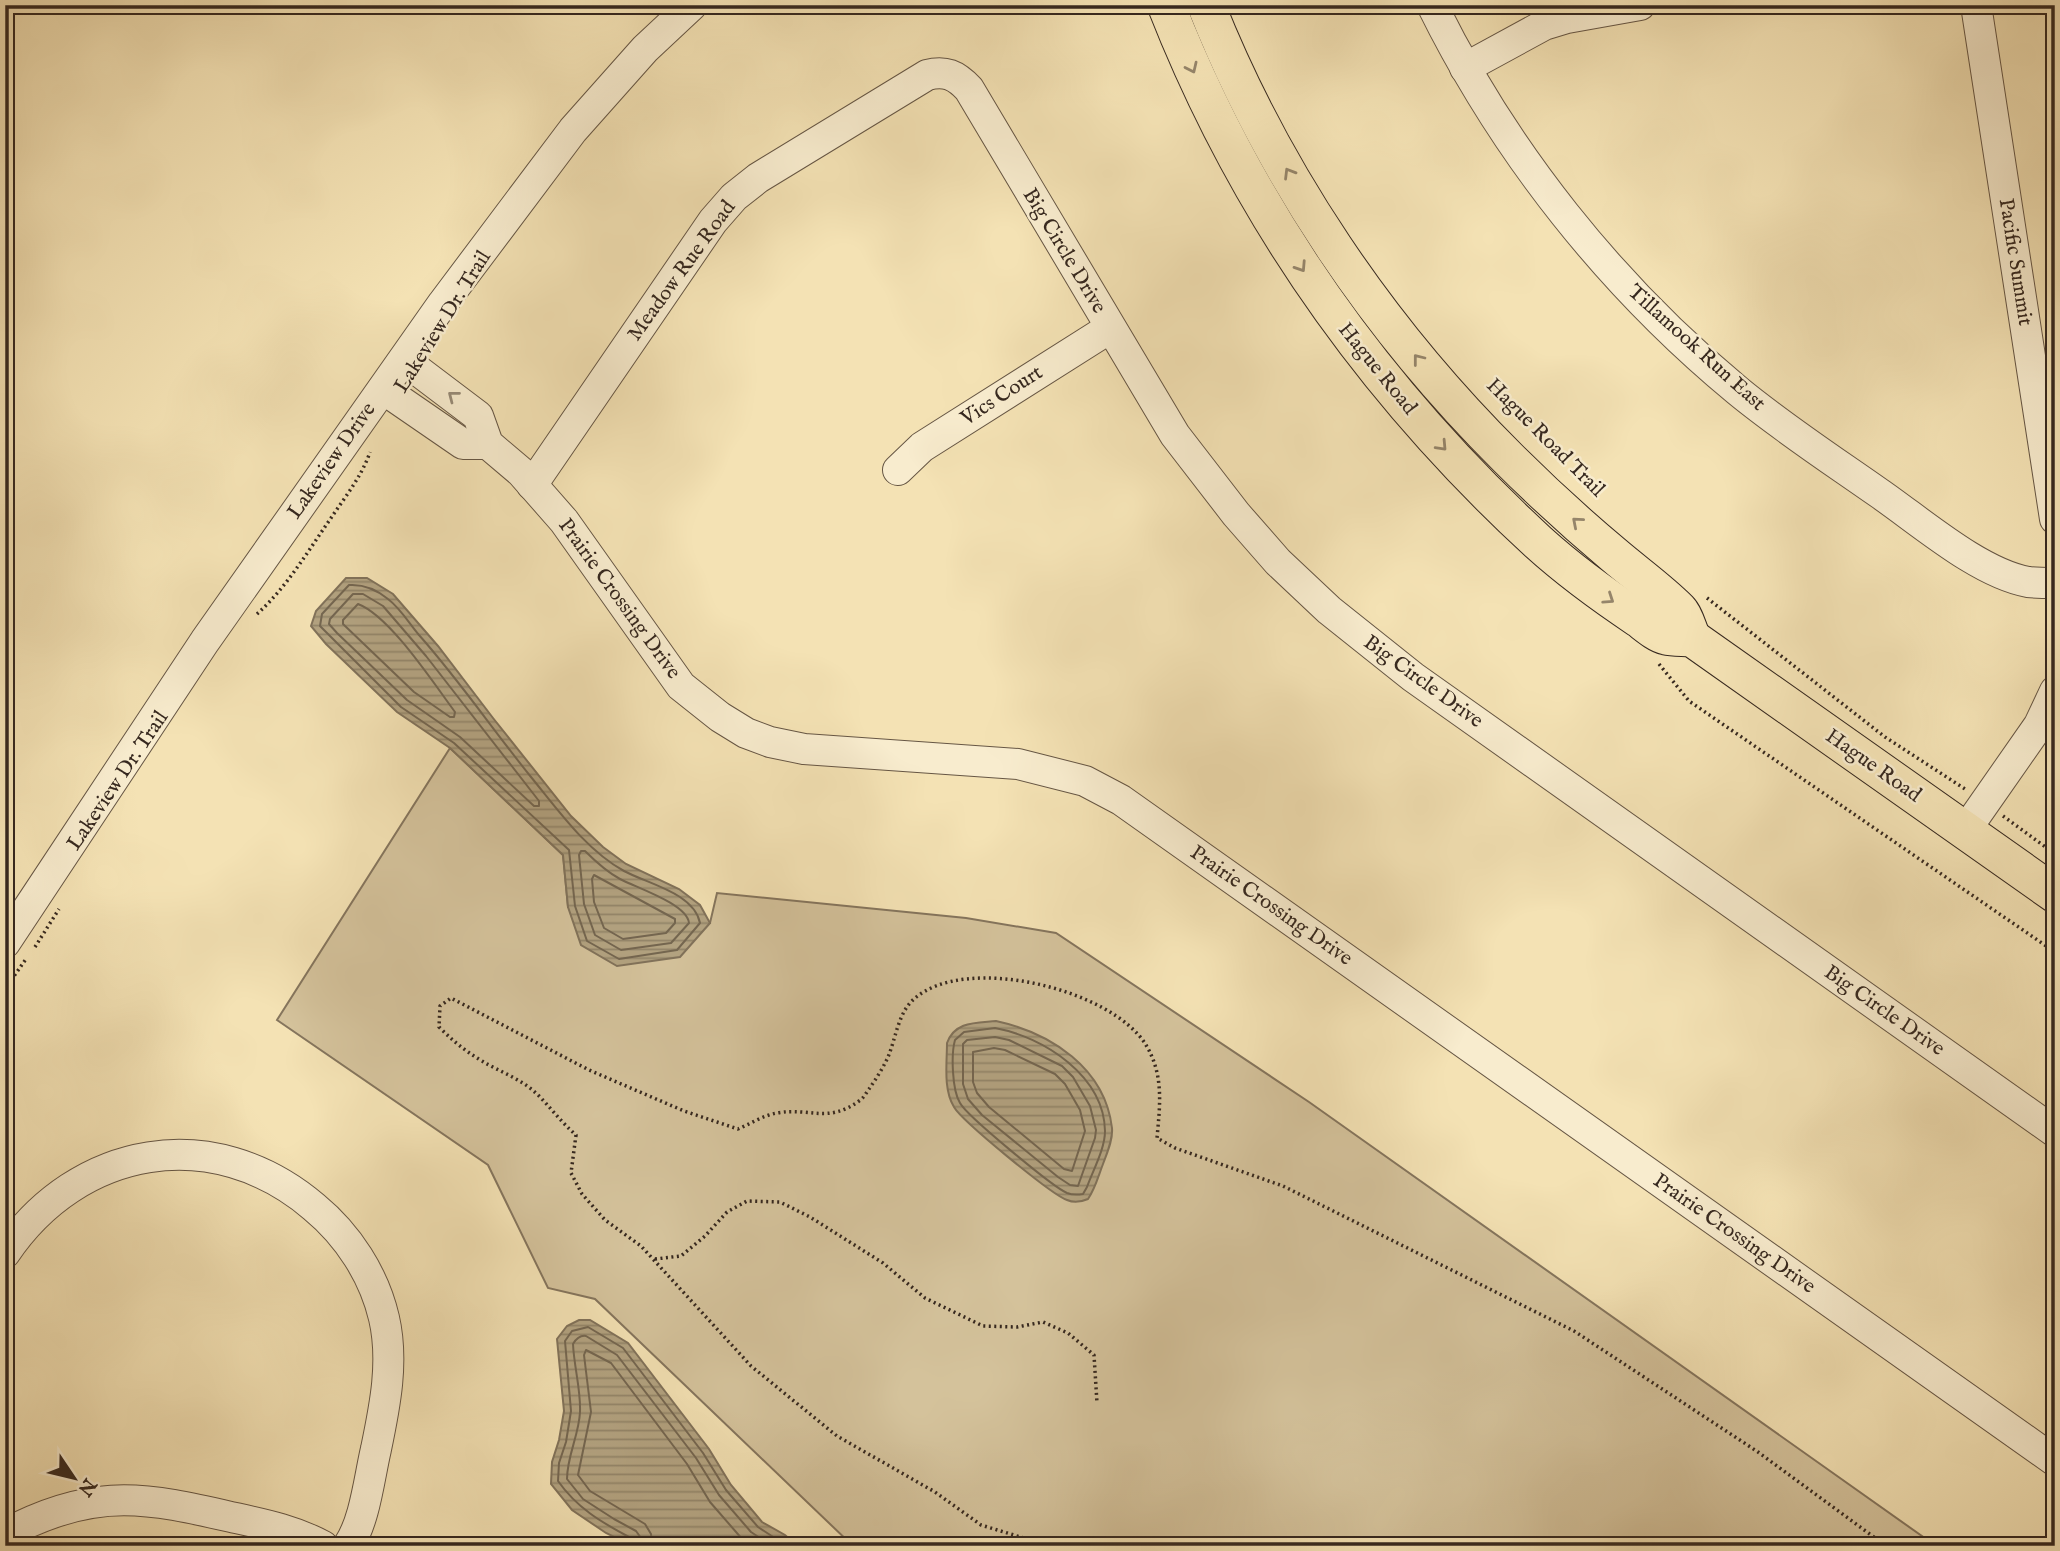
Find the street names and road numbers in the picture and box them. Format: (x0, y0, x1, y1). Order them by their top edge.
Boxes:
street label: Big Circle Drive (1016, 183, 1112, 319)
street label: Meadow Rue Road (622, 195, 743, 347)
street label: Pacific Summit (1992, 196, 2038, 328)
street label: Lakeview Dr. Trail (388, 246, 498, 398)
street label: Tillamook Run East (1621, 279, 1771, 417)
street label: Hague Road (1332, 317, 1423, 421)
street label: Vics Court (955, 360, 1048, 433)
street label: Hague Road Trail (1480, 373, 1610, 503)
street label: Lakeview Drive (282, 397, 382, 525)
street label: Prairie Crossing Drive (552, 513, 687, 685)
street label: Big Circle Drive (1358, 629, 1488, 735)
street label: Lakeview Dr. Trail (61, 706, 175, 856)
street label: Hague Road (1820, 723, 1927, 809)
street label: Prairie Crossing Drive (1184, 840, 1358, 972)
street label: Big Circle Drive (1818, 959, 1950, 1063)
street label: Prairie Crossing Drive (1647, 1168, 1821, 1300)

